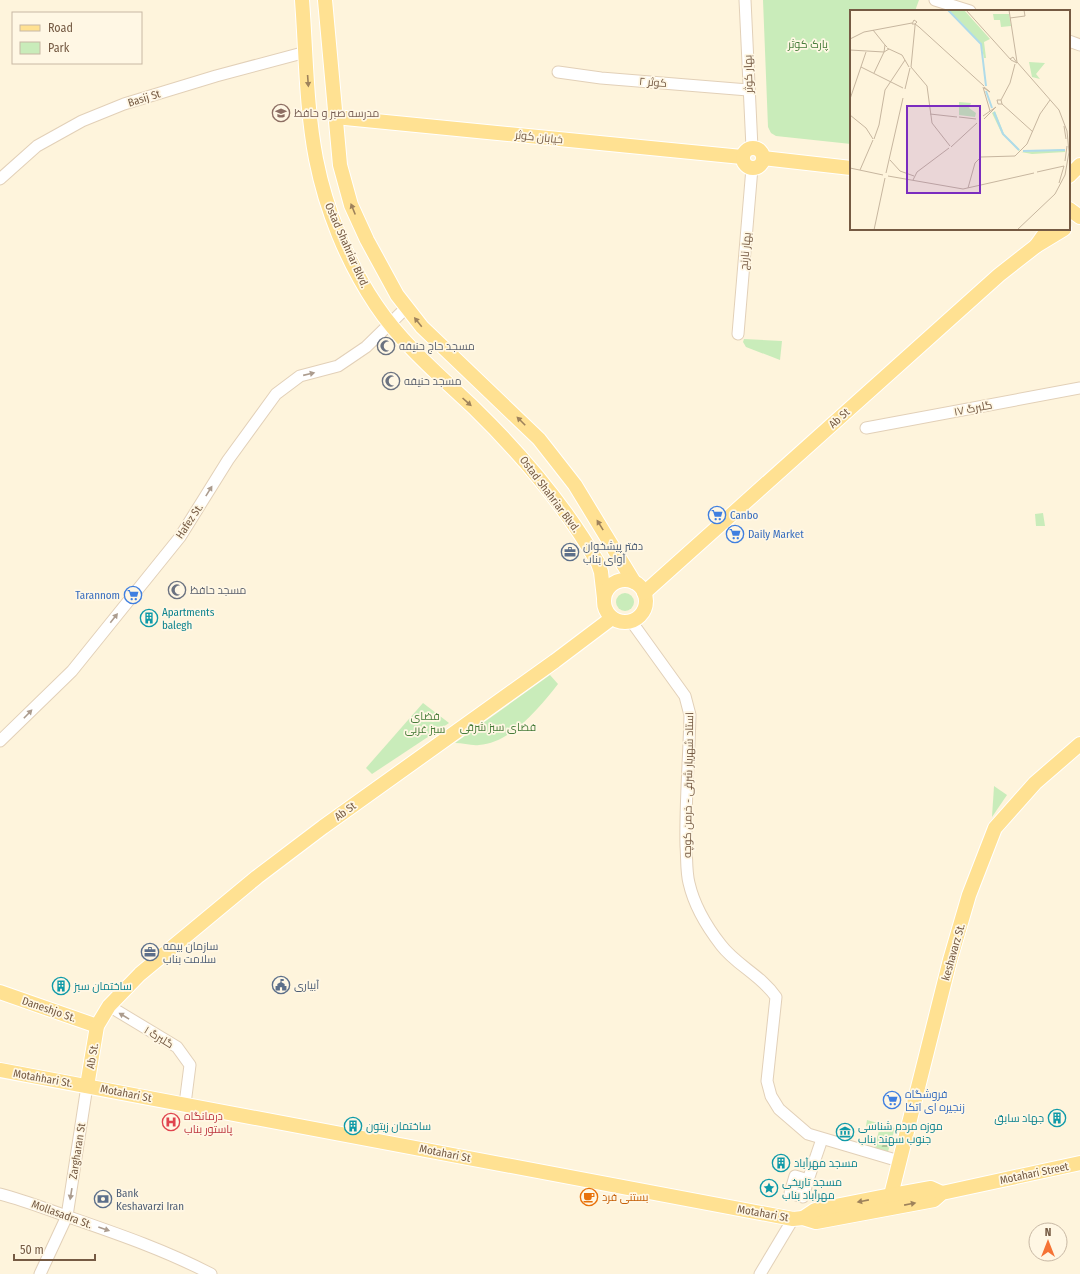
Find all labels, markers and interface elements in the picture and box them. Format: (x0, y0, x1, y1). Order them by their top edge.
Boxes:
inset map (850, 10, 1070, 230)
legend (12, 12, 142, 64)
text: Road (48, 21, 73, 35)
park label: پارک کوثر (787, 38, 828, 51)
text: Park (48, 41, 70, 55)
street label: بهار کوثر (741, 55, 756, 94)
one-way arrow (304, 75, 311, 87)
street label: کوثر ۲ (639, 75, 668, 90)
street label: Basij St (126, 87, 162, 110)
school or university icon: مدرسه صبر و حافظ (271, 103, 291, 123)
place label: مدرسه صبر و حافظ (294, 107, 379, 120)
street label: خیابان کوثر (513, 128, 564, 146)
street label: Ostad Shahriar Blvd. (322, 201, 371, 290)
one-way arrow (350, 204, 356, 215)
street label: بهار نارنج (737, 232, 755, 271)
one-way arrow (413, 316, 422, 327)
mosque icon: مسجد حاج حنیفه (376, 336, 396, 356)
place label: مسجد حاج حنیفه (399, 340, 475, 354)
one-way arrow (303, 371, 315, 377)
mosque icon: مسجد حنیفه (381, 371, 401, 391)
place label: مسجد حنیفه (404, 375, 462, 388)
one-way arrow (462, 397, 472, 407)
street label: گلبرگ ۱۷ (953, 398, 993, 419)
street label: Ab St (826, 405, 853, 431)
one-way arrow (516, 417, 526, 426)
street label: Ostad Shahriar Blvd. (517, 454, 582, 535)
one-way arrow (205, 485, 212, 497)
street label: Hafez St. (173, 501, 206, 541)
supermarket icon: Canbo (707, 505, 727, 525)
place label: Canbo (730, 509, 759, 522)
one-way arrow (596, 519, 603, 531)
supermarket icon: Daily Market (725, 524, 745, 544)
place label: Daily Market (748, 528, 804, 541)
place label: دفتر پیشخوان آوای بناب (583, 540, 643, 566)
office icon: دفتر پیشخوان آوای بناب (560, 542, 580, 562)
mosque icon: مسجد حافظ (167, 580, 187, 600)
place label: مسجد حافظ (190, 584, 246, 597)
supermarket icon: Tarannom (123, 585, 143, 605)
place label: Tarannom (75, 589, 120, 602)
place label: Apartments balegh (162, 606, 215, 632)
building icon: Apartments balegh (139, 608, 159, 628)
one-way arrow (110, 612, 119, 623)
one-way arrow (23, 709, 32, 719)
park label: فضای سبز غربی (405, 710, 445, 736)
street label: استاد شهریار شرقی - خرمن کوچه (681, 712, 696, 858)
park label: فضای سبز شرقی (460, 721, 536, 734)
street label: Ab St (332, 799, 359, 824)
street label: keshavarz St. (939, 922, 968, 982)
place label: سازمان بیمه سلامت بناب (163, 940, 218, 966)
office icon: سازمان بیمه سلامت بناب (140, 942, 160, 962)
public building icon: آبیاری (271, 975, 291, 995)
building icon: ساختمان سبز (51, 976, 71, 996)
place label: آبیاری (294, 979, 319, 992)
place label: ساختمان سبز (73, 980, 132, 993)
street label: Daneshjo St. (20, 994, 77, 1025)
one-way arrow (119, 1012, 129, 1020)
street label: گلبرگ ۱ (142, 1024, 176, 1051)
street label: Ab St. (84, 1042, 101, 1070)
street label: Motahhari St. (12, 1067, 74, 1090)
street label: Motahari St (99, 1082, 153, 1105)
place label: فروشگاه زنجیره ای اتکا (905, 1088, 965, 1114)
supermarket icon: فروشگاه زنجیره ای اتکا (882, 1090, 902, 1110)
building icon: جهاد سابق (1047, 1108, 1067, 1128)
place label: درمانگاه پاستور بناب (184, 1110, 233, 1136)
hospital icon: درمانگاه پاستور بناب (161, 1112, 181, 1132)
place label: جهاد سابق (994, 1112, 1044, 1125)
building icon: ساختمان زیتون (343, 1116, 363, 1136)
place label: ساختمان زیتون (366, 1120, 431, 1133)
place label: موزه مردم شناسی جنوب سهند بناب (858, 1120, 943, 1146)
street label: Zargharan St (67, 1122, 88, 1180)
museum icon: موزه مردم شناسی جنوب سهند بناب (835, 1122, 855, 1142)
street label: Motahari St (418, 1142, 472, 1165)
building icon: مسجد مهرآباد (771, 1153, 791, 1173)
place label: مسجد مهرآباد (794, 1157, 858, 1170)
street label: Motahari Street (999, 1160, 1070, 1187)
place label: مسجد تاریخی مهرآباد بناب (782, 1176, 842, 1202)
place icon: مسجد تاریخی مهرآباد بناب (759, 1178, 779, 1198)
one-way arrow (68, 1187, 74, 1200)
place label: Bank Keshavarzi Iran (116, 1187, 184, 1213)
cafe icon: بستنی فرد (579, 1187, 599, 1207)
bank icon: Bank Keshavarzi Iran (93, 1189, 113, 1209)
place label: بستنی فرد (602, 1191, 649, 1204)
street label: Mollasadra St. (30, 1198, 94, 1231)
one-way arrow (857, 1198, 869, 1204)
one-way arrow (904, 1201, 916, 1207)
street label: Motahari St (736, 1203, 790, 1224)
north arrow (1028, 1222, 1068, 1262)
one-way arrow (99, 1226, 111, 1232)
text: N (1045, 1226, 1051, 1239)
scale bar (14, 1236, 95, 1262)
text: 50 m (20, 1243, 44, 1257)

